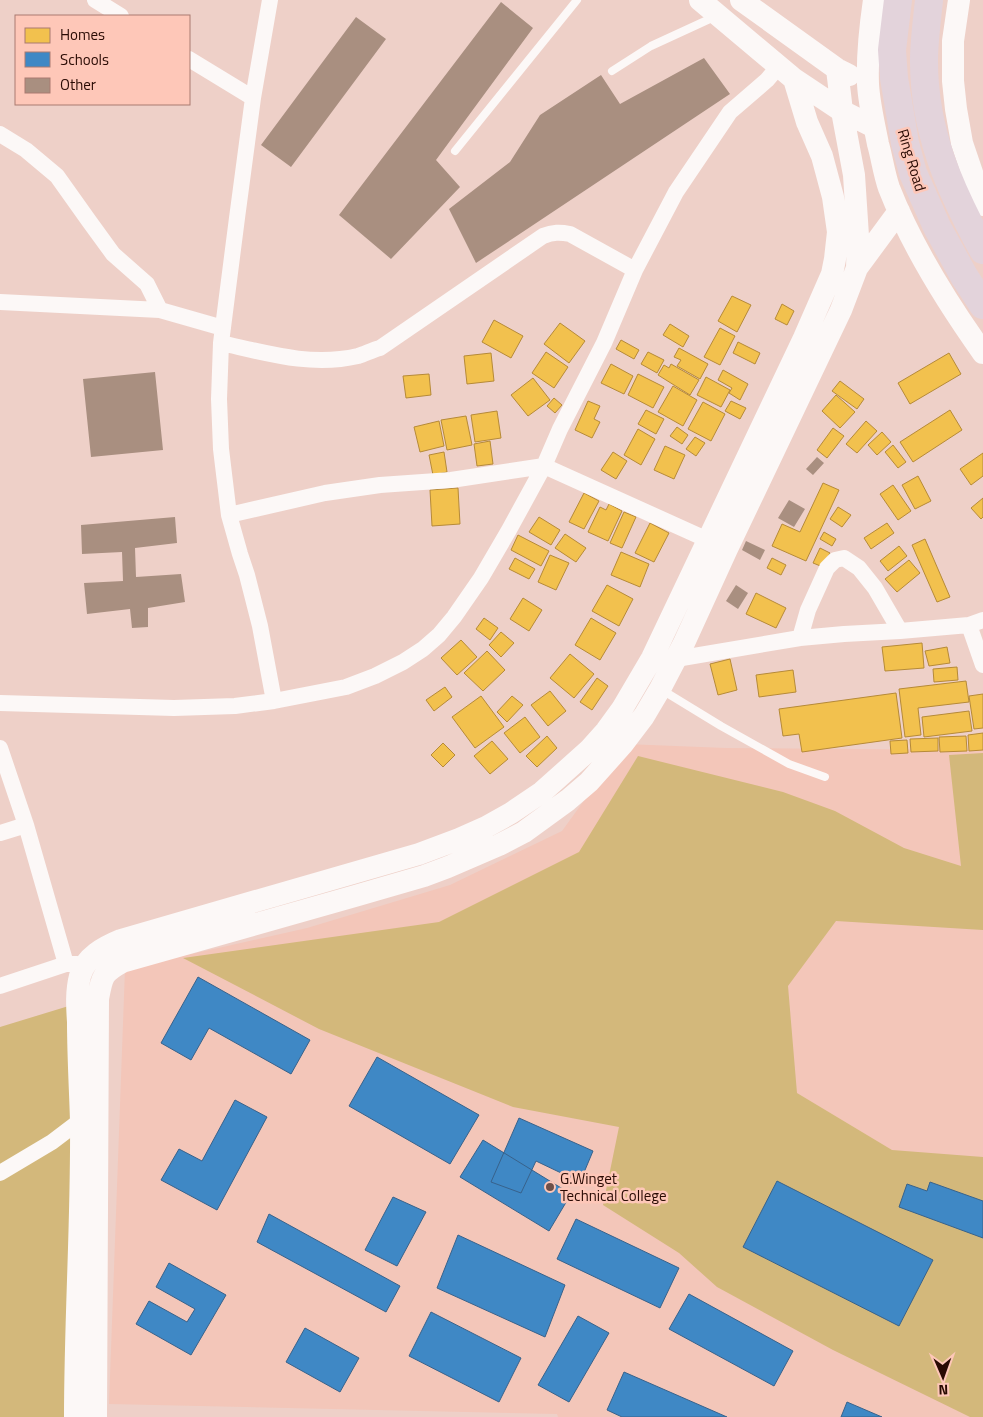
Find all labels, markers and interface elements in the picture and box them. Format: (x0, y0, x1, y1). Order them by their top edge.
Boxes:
legend (15, 15, 190, 105)
text: Homes (60, 23, 105, 46)
text: Schools (60, 48, 109, 71)
text: Other (60, 73, 96, 96)
street label: Ring Road (892, 126, 932, 194)
place label: G.Winget Technical College (560, 1167, 667, 1207)
marker: G.Winget Technical College (544, 1181, 556, 1193)
north arrow (918, 1352, 968, 1402)
text: N (938, 1380, 949, 1401)

